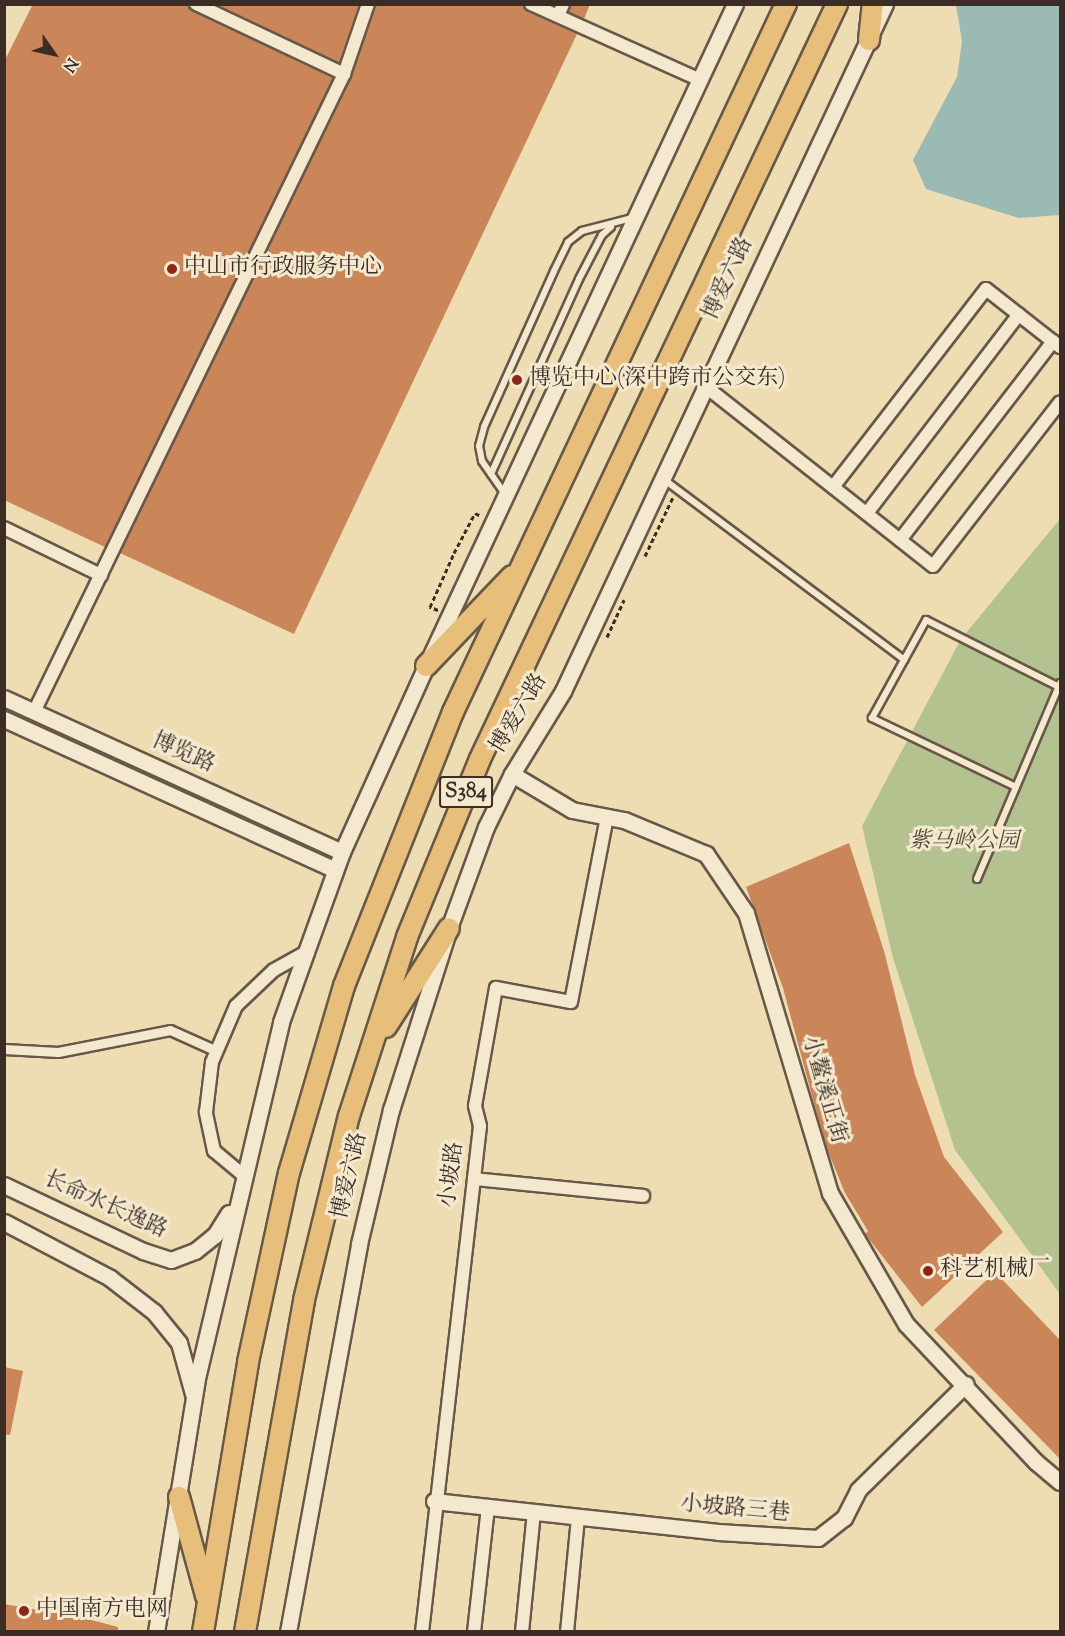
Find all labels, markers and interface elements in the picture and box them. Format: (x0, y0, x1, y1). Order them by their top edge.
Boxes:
north arrow (24, 24, 84, 84)
text: N (56, 53, 82, 76)
street label: 博爱六路 (698, 234, 760, 324)
place label: 中山市行政服务中心 (184, 256, 382, 282)
marker: 中山市行政服务中心 (165, 262, 179, 276)
place label: 博览中心(深中跨市公交东) (529, 367, 785, 393)
marker: 博览中心(深中跨市公交东) (510, 373, 524, 387)
street label: 博爱六路 (486, 669, 554, 759)
street label: 博览路 (147, 729, 219, 779)
road number: S384 (439, 774, 493, 810)
park label: 紫马岭公园 (909, 830, 1019, 856)
street label: 小鳌溪正街 (795, 1033, 851, 1147)
street label: 博爱六路 (328, 1130, 374, 1222)
street label: 小坡路 (436, 1141, 470, 1209)
street label: 长命水长逸路 (39, 1167, 171, 1245)
place label: 科艺机械厂 (940, 1258, 1050, 1284)
marker: 科艺机械厂 (921, 1264, 935, 1278)
street label: 小坡路三巷 (679, 1492, 791, 1528)
place label: 中国南方电网 (36, 1598, 168, 1624)
marker: 中国南方电网 (17, 1604, 31, 1618)

